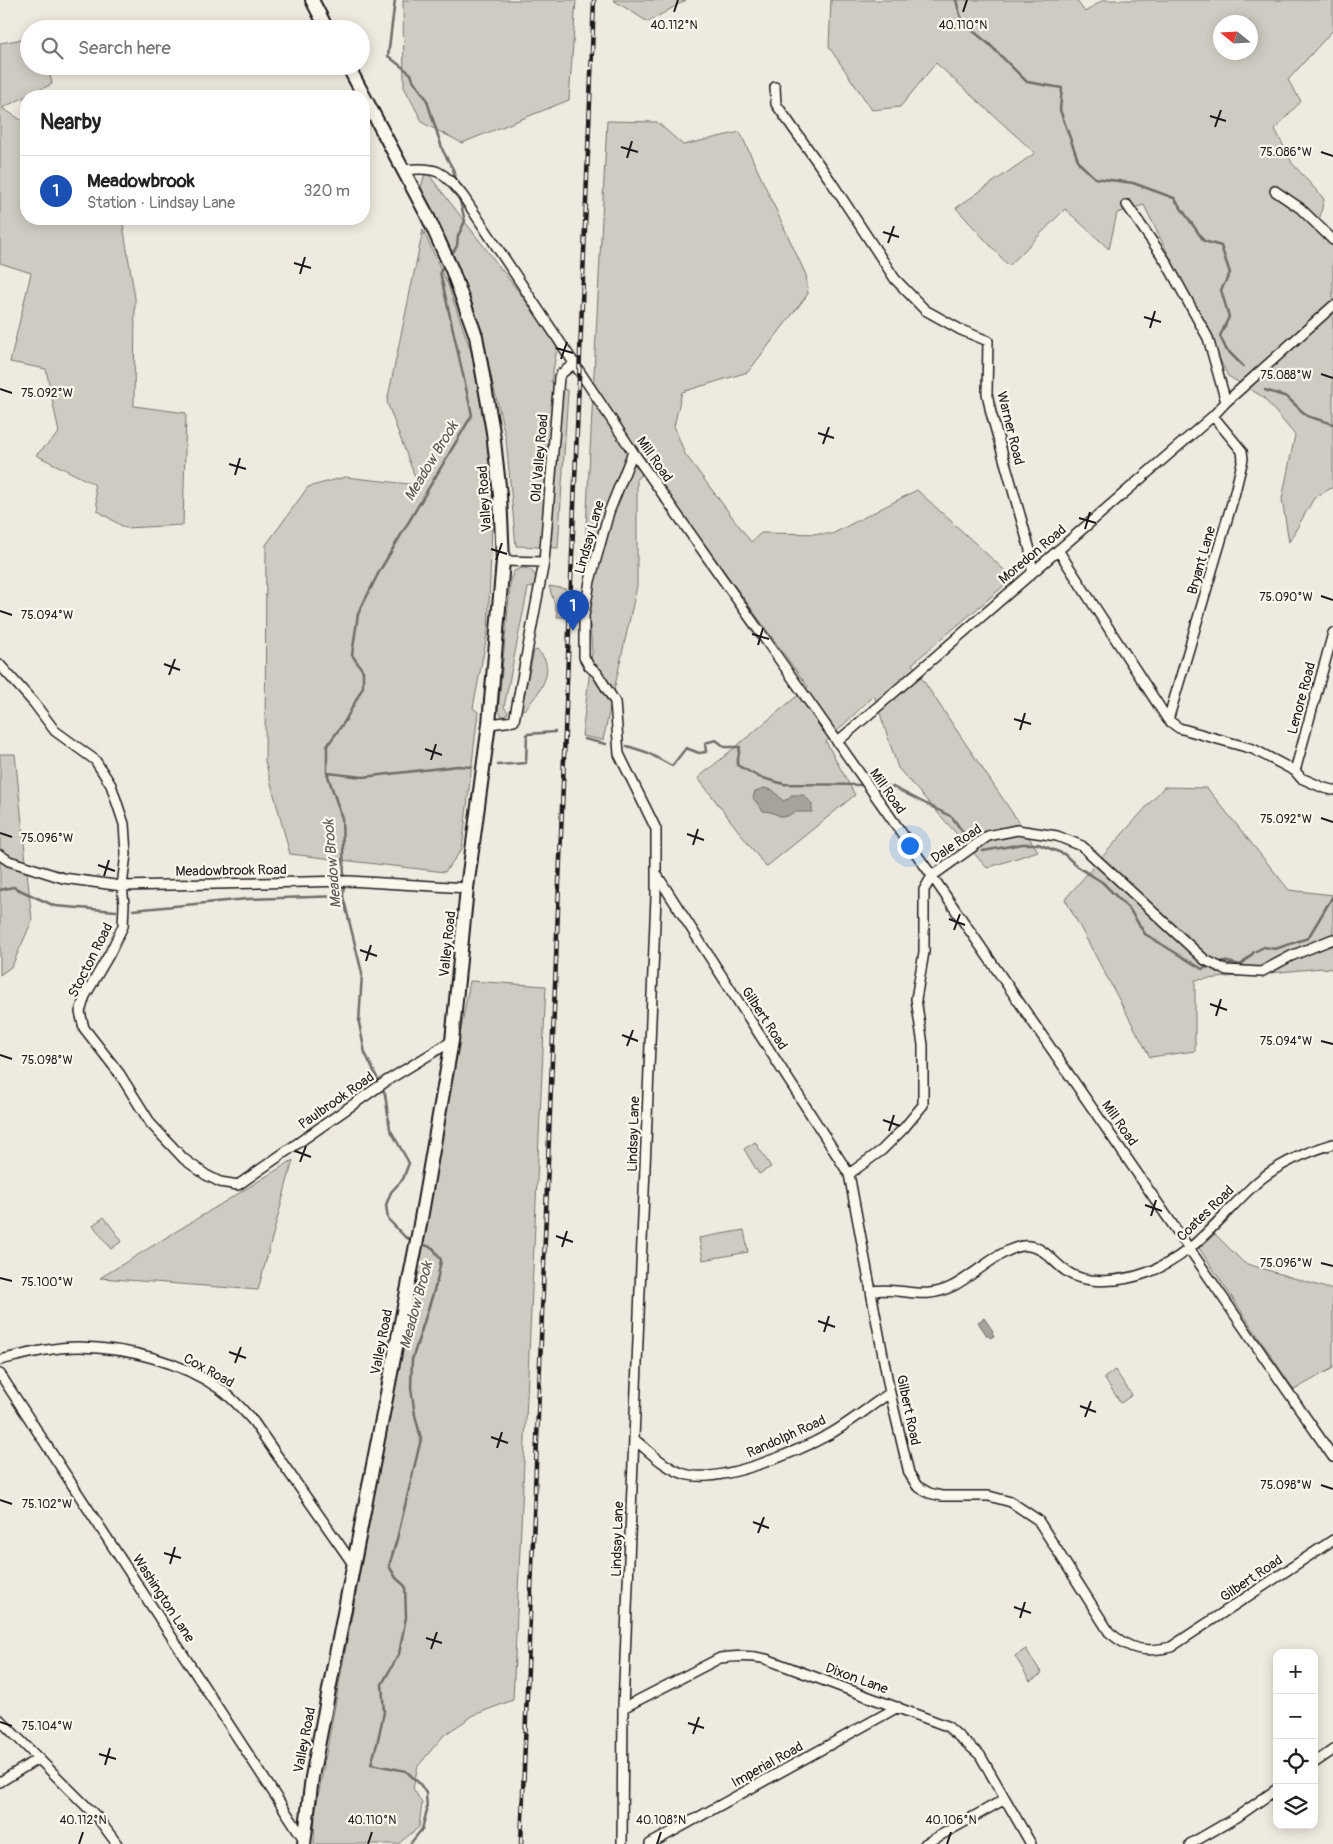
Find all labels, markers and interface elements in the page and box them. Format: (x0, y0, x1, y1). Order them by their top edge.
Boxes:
north arrow (1213, 15, 1258, 60)
text: 40.112°N (650, 18, 698, 33)
text: 40.110°N (939, 18, 987, 33)
search box (20, 20, 370, 75)
icon: search (38, 34, 66, 62)
text: Search here (78, 36, 171, 60)
text: Nearby (40, 109, 101, 136)
text: 75.086°W (1260, 145, 1312, 160)
text: Meadowbrook (87, 169, 195, 193)
text: 1 (53, 181, 59, 201)
text: 320 m (304, 181, 350, 201)
text: Station · Lindsay Lane (87, 193, 235, 213)
text: 75.088°W (1260, 368, 1312, 383)
text: 75.092°W (21, 386, 73, 401)
street label: Warner Road (993, 390, 1028, 467)
street label: Old Valley Road (527, 413, 552, 503)
water label: Meadow Brook (400, 417, 463, 504)
street label: Mill Road (633, 433, 676, 485)
street label: Valley Road (474, 465, 495, 533)
street label: Lindsay Lane (571, 498, 608, 576)
street label: Moredon Road (995, 521, 1070, 588)
street label: Bryant Lane (1184, 524, 1219, 596)
pin: 1 (557, 590, 589, 631)
text: 75.090°W (1259, 590, 1313, 605)
text: 75.094°W (21, 608, 73, 623)
street label: Lenore Road (1284, 660, 1319, 736)
street label: Mill Road (866, 765, 909, 817)
text: 75.092°W (1260, 812, 1312, 827)
water label: Meadow Brook (319, 817, 346, 909)
street label: Dale Road (928, 820, 985, 867)
text: 75.096°W (21, 831, 73, 846)
your location (897, 833, 923, 859)
street label: Meadowbrook Road (175, 861, 287, 880)
street label: Valley Road (436, 910, 459, 978)
street label: Stocton Road (64, 920, 117, 1000)
street label: Gilbert Road (738, 984, 791, 1053)
text: 75.094°W (1260, 1034, 1312, 1049)
text: 75.098°W (21, 1053, 73, 1068)
street label: Paulbrook Road (295, 1068, 377, 1133)
street label: Lindsay Lane (624, 1096, 643, 1172)
street label: Mill Road (1098, 1097, 1141, 1149)
street label: Coates Road (1173, 1182, 1238, 1245)
text: 75.096°W (1260, 1256, 1312, 1271)
water label: Meadow Brook (396, 1258, 438, 1351)
text: 75.100°W (21, 1275, 73, 1290)
street label: Valley Road (367, 1308, 396, 1376)
street label: Cox Road (181, 1350, 237, 1391)
street label: Gilbert Road (893, 1373, 924, 1447)
street label: Randolph Road (744, 1411, 828, 1461)
text: 75.098°W (1260, 1478, 1312, 1493)
text: 75.102°W (22, 1497, 72, 1512)
street label: Lindsay Lane (608, 1501, 627, 1577)
street label: Washington Lane (129, 1551, 198, 1646)
street label: Gilbert Road (1217, 1551, 1286, 1605)
map controls (1273, 1649, 1318, 1829)
button: + (1273, 1649, 1318, 1694)
street label: Dixon Lane (823, 1659, 891, 1698)
button: − (1273, 1694, 1318, 1739)
street label: Valley Road (290, 1706, 319, 1774)
text: 75.104°W (22, 1719, 72, 1734)
street label: Imperial Road (728, 1738, 806, 1791)
button: locate (1273, 1739, 1318, 1784)
button: layers (1273, 1784, 1318, 1829)
text: 40.112°N (59, 1813, 107, 1828)
text: 40.110°N (348, 1813, 396, 1828)
text: 40.108°N (636, 1813, 686, 1828)
text: 40.106°N (925, 1813, 977, 1828)

